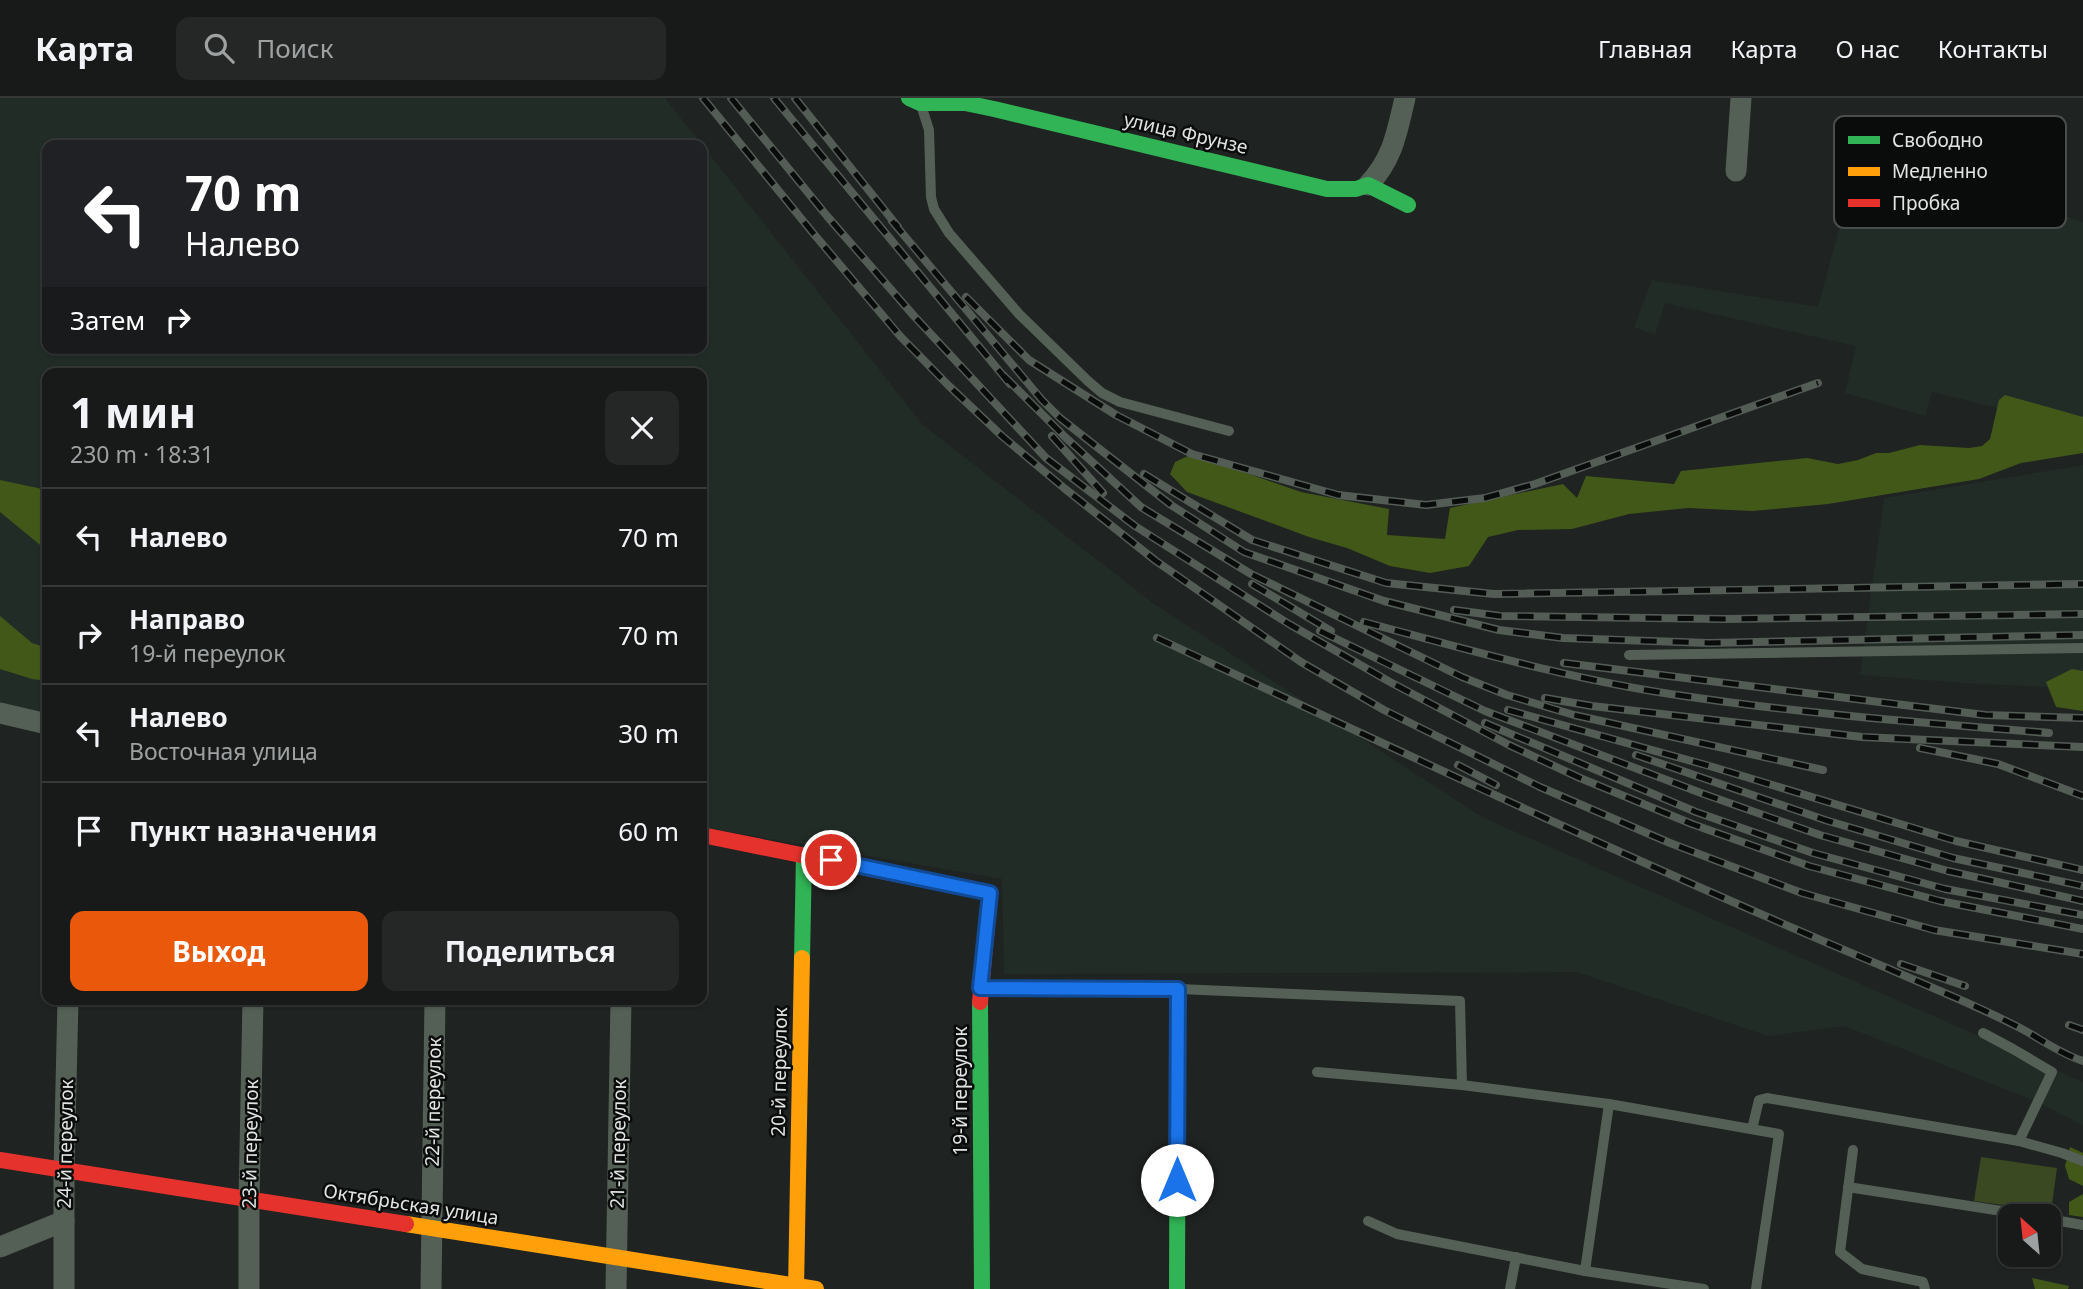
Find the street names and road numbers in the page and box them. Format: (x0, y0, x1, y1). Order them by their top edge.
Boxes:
street label: улица Фрунзе (1122, 106, 1250, 160)
street label: 20-й переулок (765, 1007, 793, 1137)
street label: 19-й переулок (947, 1026, 973, 1156)
street label: 22-й переулок (419, 1037, 447, 1167)
street label: 24-й переулок (51, 1079, 79, 1209)
street label: 23-й переулок (236, 1079, 264, 1209)
street label: 21-й переулок (604, 1079, 632, 1209)
street label: Октябрьская улица (322, 1177, 500, 1231)

